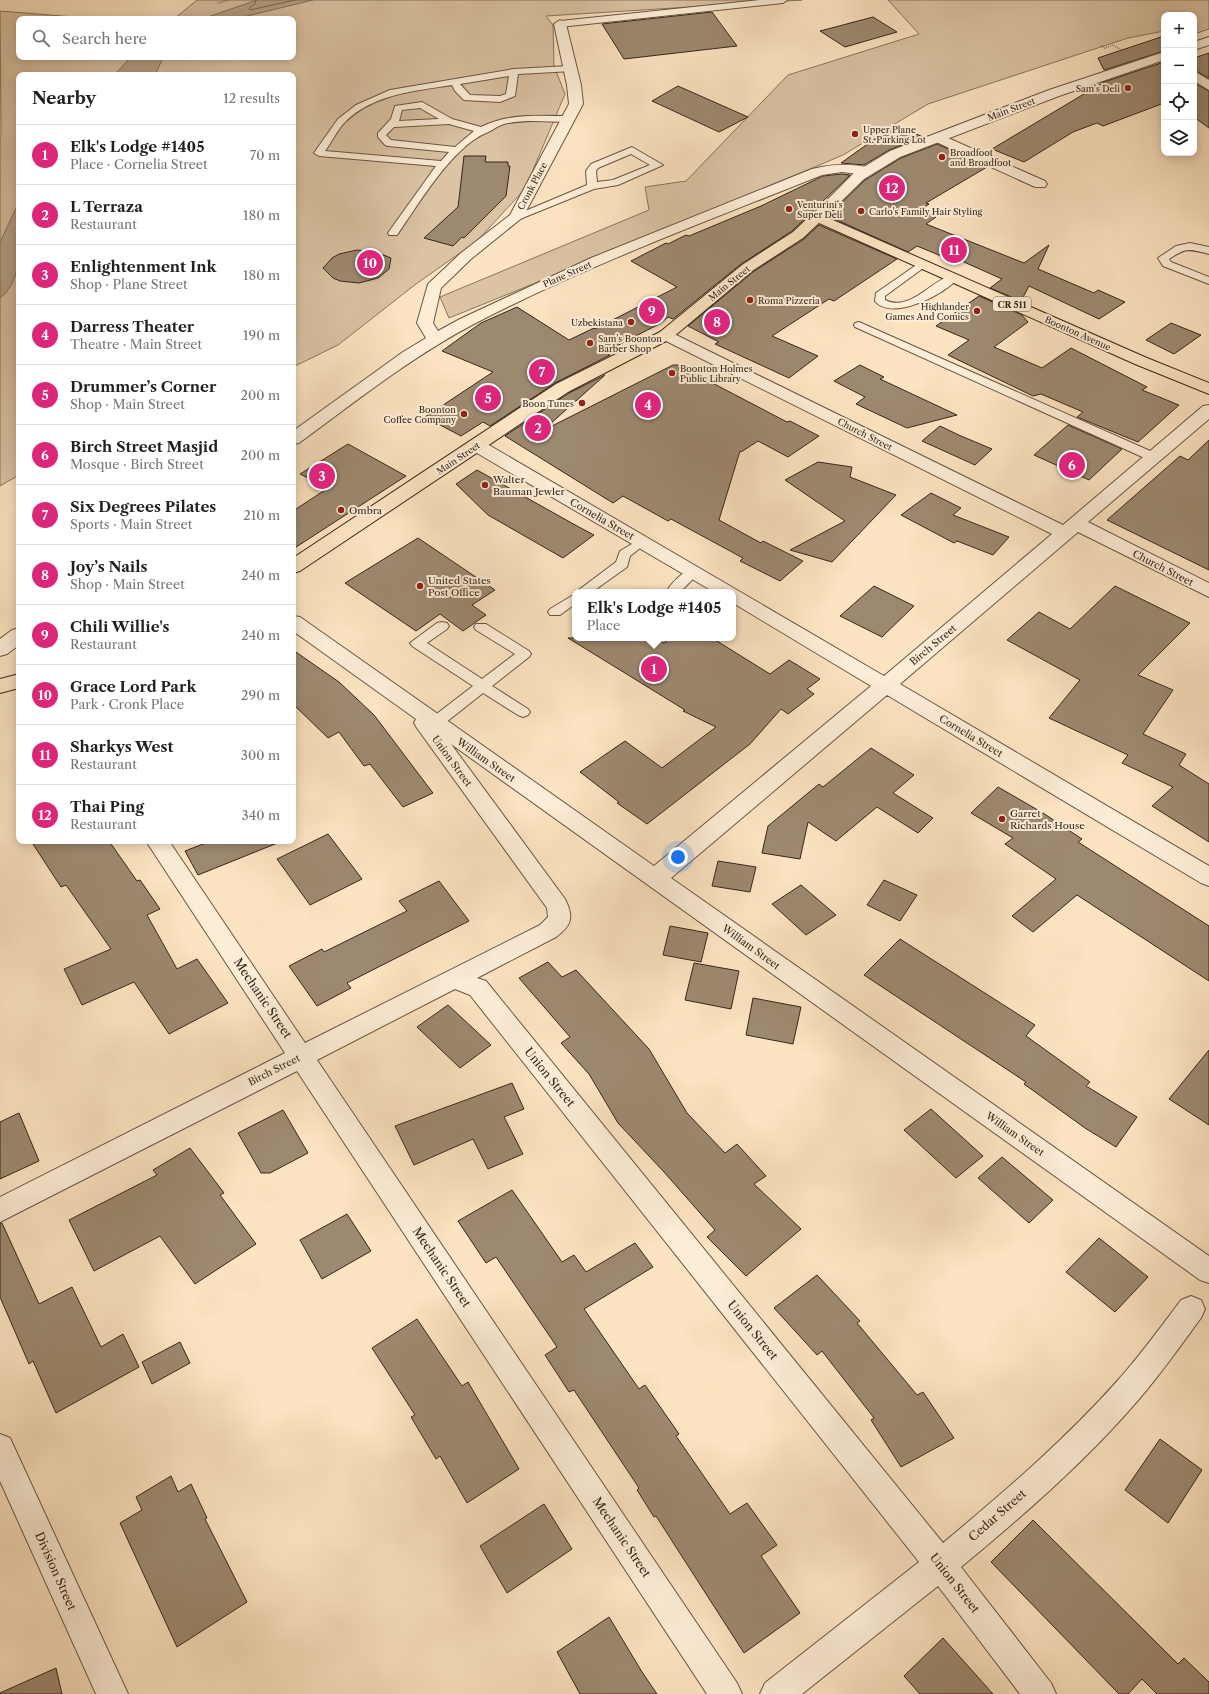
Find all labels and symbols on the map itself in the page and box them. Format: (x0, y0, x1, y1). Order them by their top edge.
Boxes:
place label: Sam's Deli (1076, 83, 1120, 94)
marker: Sam's Deli (1123, 83, 1133, 93)
street label: Main Street (986, 95, 1037, 123)
place label: Upper Plane St. Parking Lot (863, 124, 927, 145)
marker: Upper Plane St. Parking Lot (850, 129, 860, 139)
place label: Broadfoot and Broadfoot (950, 147, 1012, 168)
marker: Broadfoot and Broadfoot (937, 152, 947, 162)
street label: Cronk Place (515, 160, 549, 212)
pin: 12 (879, 173, 905, 203)
place label: Venturini's Super Deli (796, 199, 843, 220)
marker: Venturini's Super Deli (784, 204, 794, 214)
marker: Carlo's Family Hair Styling (856, 206, 866, 216)
place label: Carlo's Family Hair Styling (869, 206, 983, 217)
pin: 11 (941, 235, 967, 265)
pin: 10 (357, 248, 383, 278)
street label: Plane Street (541, 258, 594, 290)
street label: Main Street (706, 262, 753, 303)
marker: Roma Pizzeria (745, 295, 755, 305)
place label: Roma Pizzeria (758, 295, 820, 306)
pin: 9 (639, 296, 665, 326)
road number: CR 511 (993, 297, 1031, 311)
place label: Highlander Games And Comics (885, 301, 969, 322)
marker: Highlander Games And Comics (972, 306, 982, 316)
pin: 8 (704, 307, 730, 337)
street label: Boonton Avenue (1043, 313, 1113, 353)
place label: Uzbekistana (571, 317, 623, 328)
marker: Uzbekistana (626, 317, 636, 327)
place label: Sam’s Boonton Barber Shop (598, 333, 662, 354)
marker: Sam’s Boonton Barber Shop (585, 338, 595, 348)
pin: 7 (529, 357, 555, 387)
place label: Boonton Holmes Public Library (680, 363, 753, 384)
marker: Boonton Holmes Public Library (667, 368, 677, 378)
pin: 5 (475, 383, 501, 413)
pin: 4 (635, 390, 661, 420)
place label: Boon Tunes (522, 398, 574, 409)
marker: Boon Tunes (577, 398, 587, 408)
place label: Boonton Coffee Company (383, 404, 457, 425)
marker: Boonton Coffee Company (459, 409, 469, 419)
pin: 2 (525, 413, 551, 443)
street label: Church Street (836, 415, 895, 453)
street label: Main Street (434, 439, 482, 477)
pin: 6 (1059, 450, 1085, 480)
pin: 3 (309, 461, 335, 491)
place label: Walter Bauman Jewler (492, 473, 566, 498)
marker: Walter Bauman Jewler (480, 480, 490, 490)
street label: Cornelia Street (568, 495, 637, 543)
place label: Ombra (349, 504, 383, 517)
marker: Ombra (336, 505, 346, 515)
street label: Church Street (1130, 547, 1196, 589)
place label: United States Post Office (428, 574, 491, 599)
marker: United States Post Office (415, 581, 425, 591)
street label: Birch Street (907, 622, 959, 668)
pin: 1 (641, 654, 667, 684)
street label: Cornelia Street (937, 712, 1006, 760)
street label: Union Street (429, 733, 475, 790)
street label: William Street (453, 734, 518, 785)
place label: Garret Richards House (1010, 807, 1085, 832)
marker: Garret Richards House (997, 814, 1007, 824)
your location (668, 847, 688, 867)
street label: William Street (719, 921, 783, 973)
street label: Mechanic Street (231, 955, 296, 1042)
street label: Union Street (521, 1044, 579, 1110)
street label: Birch Street (246, 1051, 303, 1089)
street label: William Street (982, 1108, 1047, 1159)
street label: Mechanic Street (410, 1224, 475, 1311)
street label: Union Street (724, 1297, 782, 1363)
street label: Cedar Street (965, 1485, 1030, 1544)
street label: Mechanic Street (590, 1494, 655, 1581)
street label: Division Street (32, 1529, 80, 1613)
street label: Union Street (927, 1550, 984, 1617)

